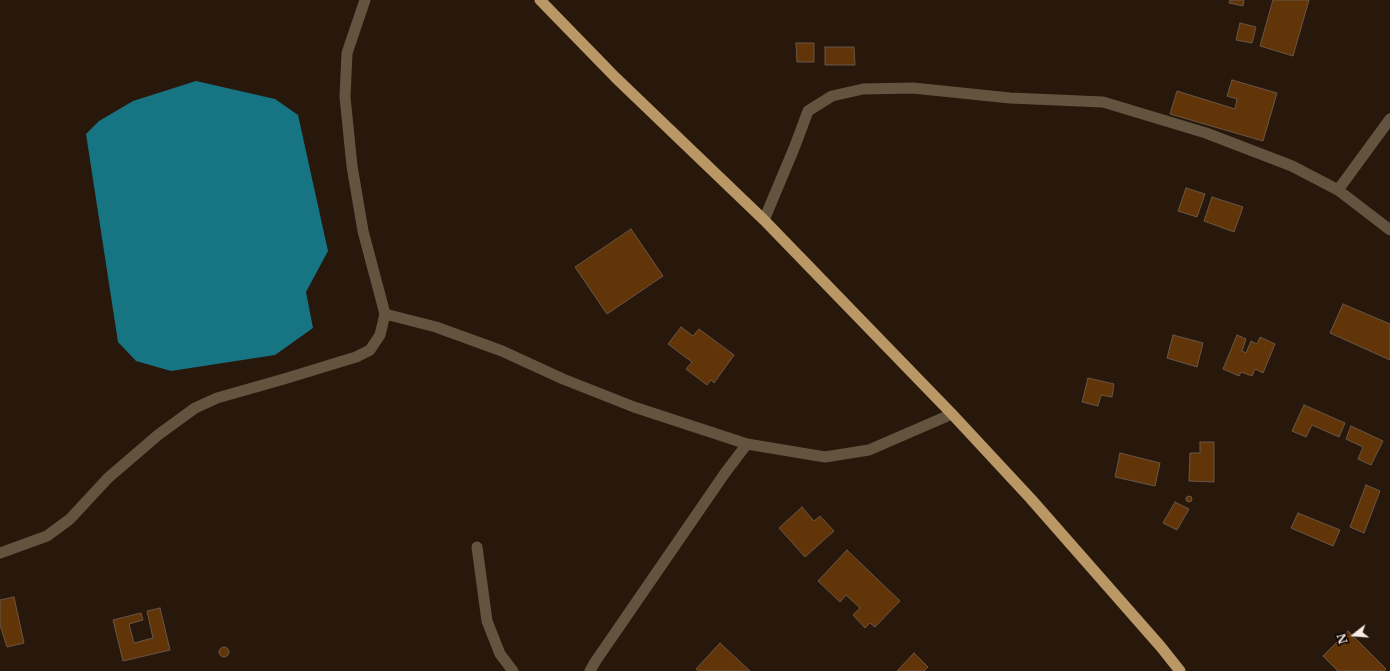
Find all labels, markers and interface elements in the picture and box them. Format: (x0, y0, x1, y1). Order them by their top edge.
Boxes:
north arrow (1334, 615, 1374, 655)
text: N (1334, 632, 1351, 646)

